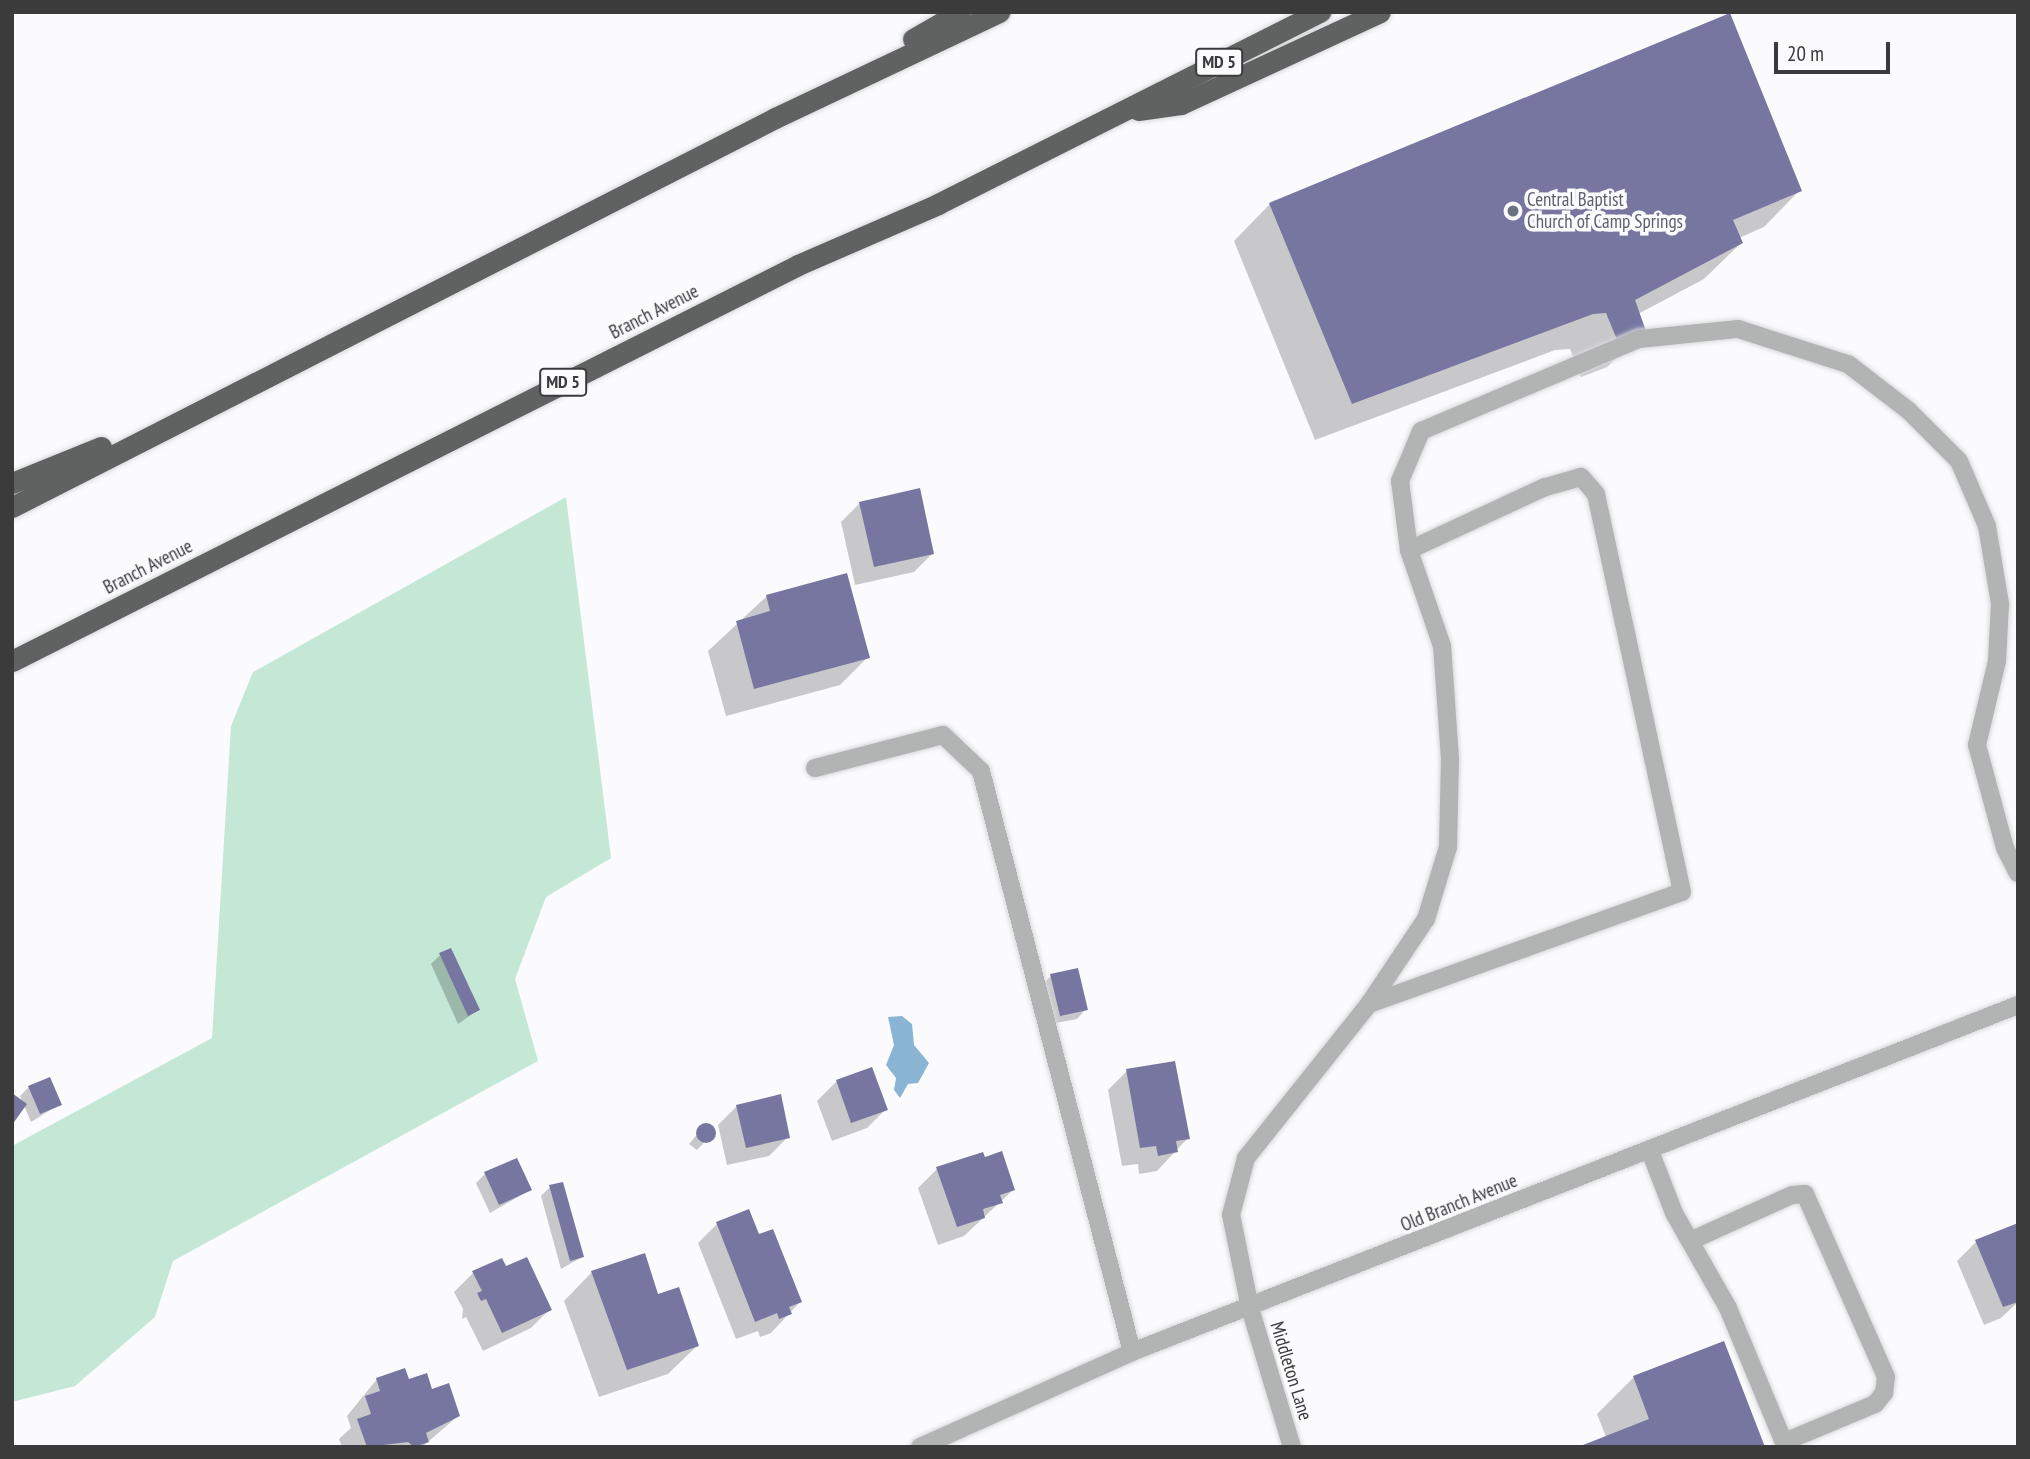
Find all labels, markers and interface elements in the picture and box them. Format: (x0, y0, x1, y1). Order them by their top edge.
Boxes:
scale bar (1778, 28, 1894, 72)
text: 20 m (1787, 40, 1824, 67)
road number: MD 5 (1194, 48, 1244, 76)
place label: Central Baptist Church of Camp Springs (1527, 189, 1683, 233)
marker: Central Baptist Church of Camp Springs (1505, 203, 1521, 219)
street label: Branch Avenue (605, 280, 703, 344)
road number: MD 5 (538, 368, 588, 396)
street label: Branch Avenue (99, 535, 197, 599)
street label: Old Branch Avenue (1397, 1169, 1521, 1237)
street label: Middleton Lane (1265, 1319, 1317, 1423)

